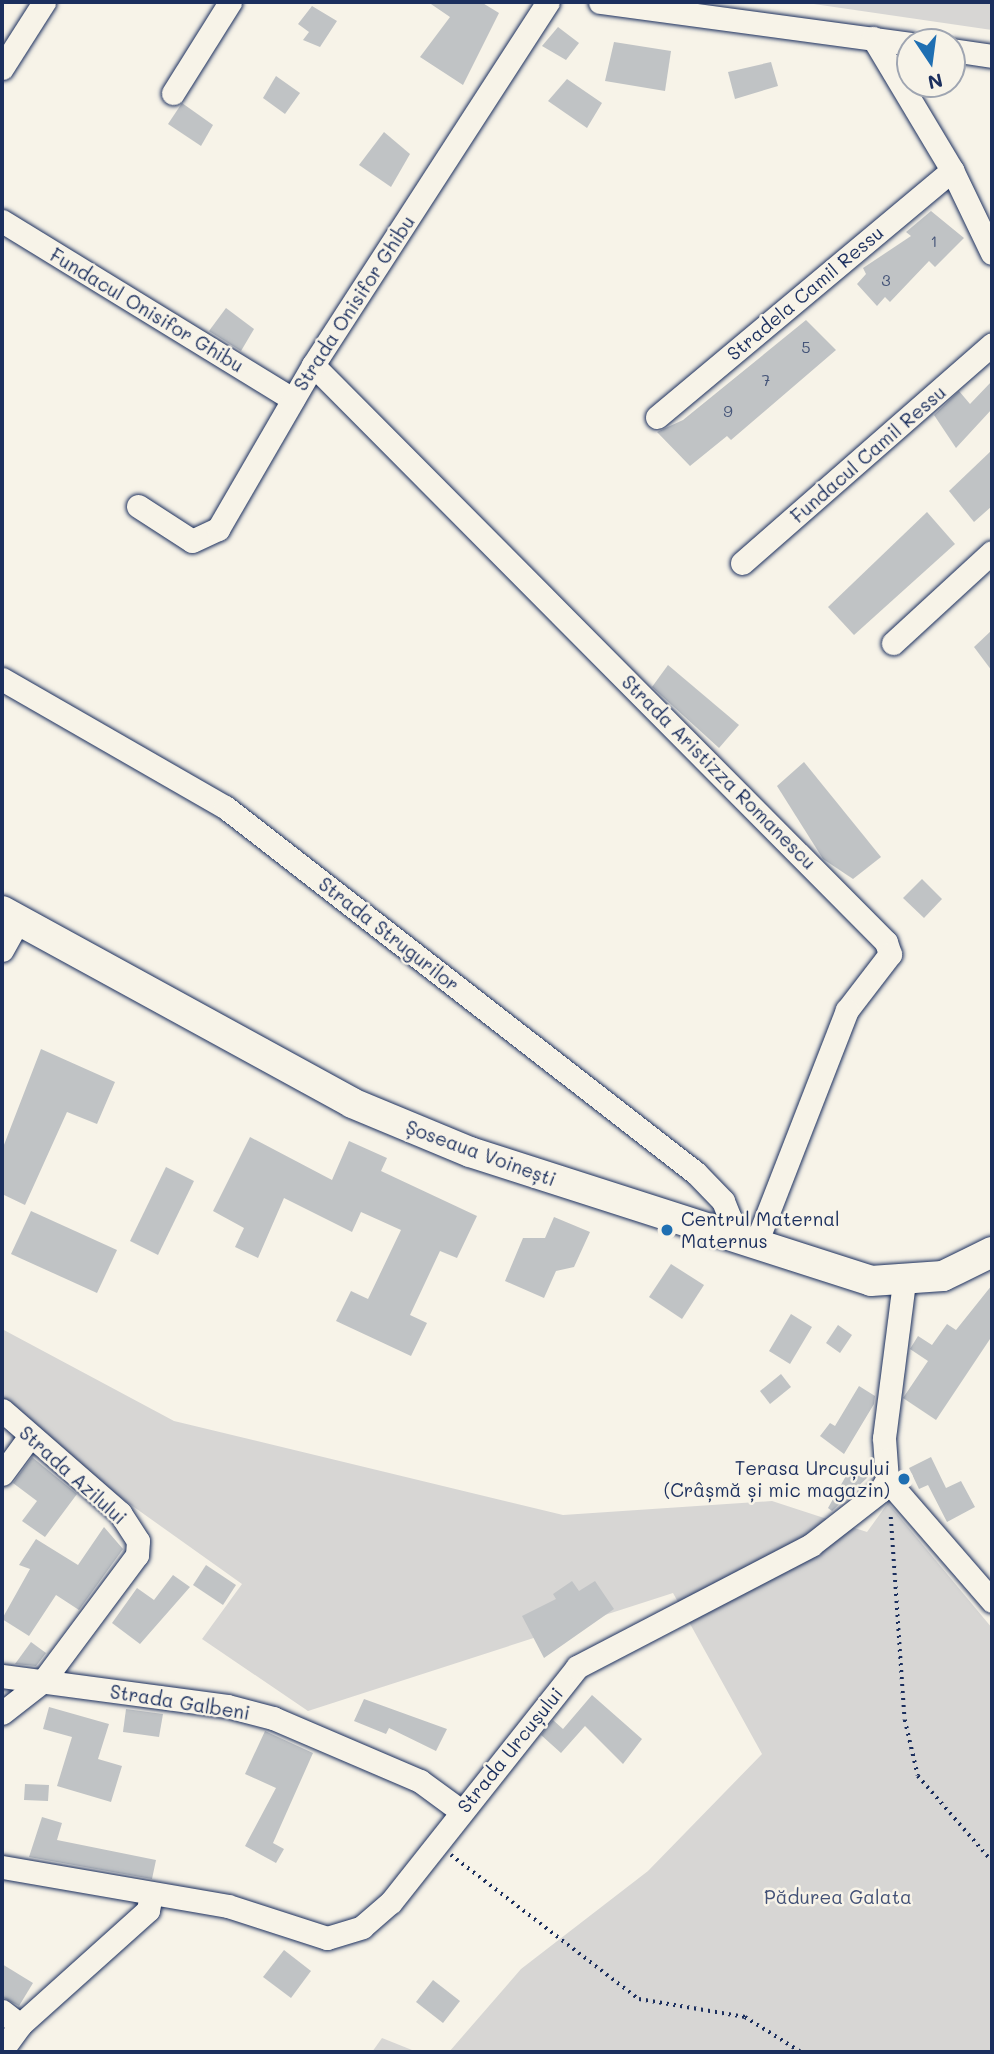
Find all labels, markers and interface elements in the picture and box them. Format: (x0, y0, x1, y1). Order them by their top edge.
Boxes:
north arrow (896, 28, 966, 98)
text: N (926, 68, 945, 96)
street label: Strada Onisifor Ghibu (289, 211, 419, 395)
street label: Stradela Camil Ressu (722, 221, 888, 365)
house number: 1 (930, 231, 938, 251)
street label: Fundacul Onisifor Ghibu (46, 243, 248, 377)
house number: 3 (881, 270, 891, 290)
house number: 5 (801, 337, 811, 357)
house number: 7 (762, 370, 770, 390)
street label: Fundacul Camil Ressu (786, 380, 950, 528)
house number: 9 (723, 401, 733, 421)
street label: Strada Aristizza Romanescu (617, 670, 821, 874)
street label: Strada Strugurilor (314, 872, 464, 996)
street label: Șoseaua Voinești (403, 1115, 559, 1191)
place label: Centrul Maternal Maternus (681, 1208, 840, 1252)
marker: Centrul Maternal Maternus (659, 1222, 675, 1238)
street label: Strada Azilului (15, 1421, 131, 1529)
place label: Terasa Urcușului (Crâșmă și mic magazin) (664, 1457, 890, 1501)
marker: Terasa Urcușului (Crâșmă și mic magazin) (896, 1471, 912, 1487)
street label: Strada Galbeni (108, 1680, 252, 1724)
street label: Strada Urcușului (452, 1683, 568, 1817)
park label: Pădurea Galata (764, 1886, 912, 1908)

